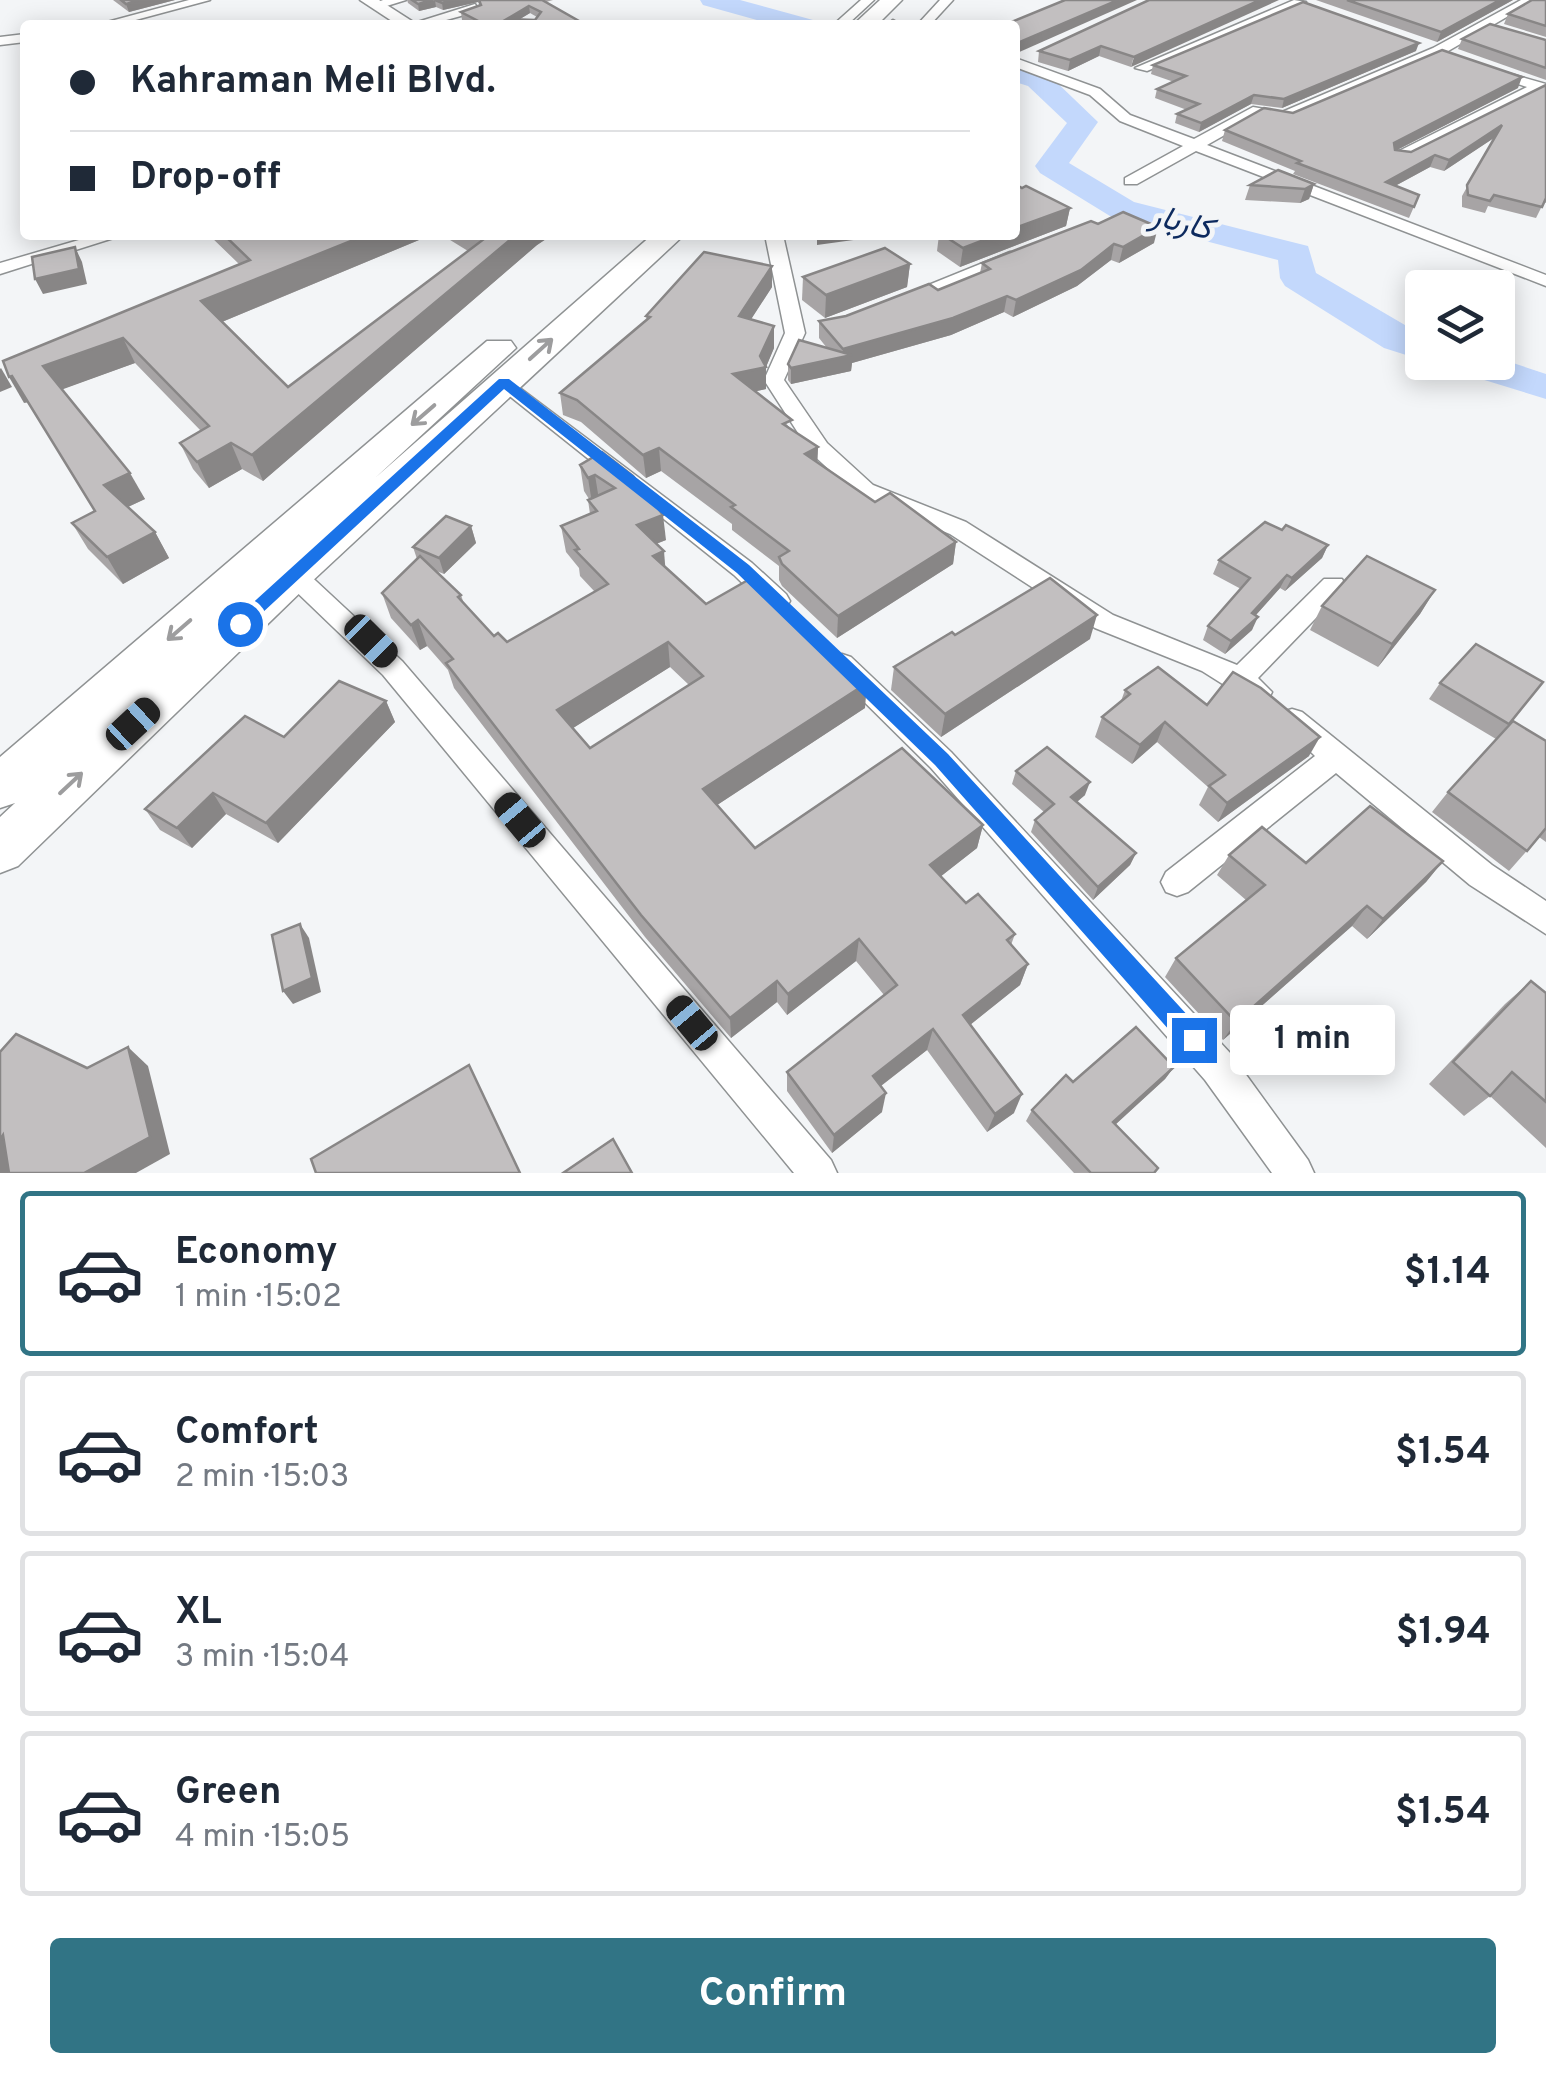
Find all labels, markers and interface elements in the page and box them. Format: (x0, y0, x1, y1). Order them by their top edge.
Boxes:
text: Kahraman Meli Blvd. (130, 58, 496, 107)
text: Drop-off (130, 154, 281, 203)
water label: کاربار (1144, 196, 1221, 253)
map controls (1405, 270, 1515, 380)
button: layers (1405, 270, 1515, 380)
one-way arrow (528, 338, 553, 361)
one-way arrow (410, 404, 436, 426)
route start (218, 602, 263, 647)
car (339, 609, 403, 673)
one-way arrow (167, 618, 192, 641)
car (101, 693, 165, 755)
one-way arrow (58, 772, 83, 795)
car (489, 787, 551, 853)
car (661, 990, 723, 1056)
callout: 1 min (1229, 1005, 1394, 1075)
route end (1172, 1018, 1217, 1063)
text: 1 min (1274, 1020, 1351, 1060)
icon: car (55, 1229, 145, 1319)
text: Economy (175, 1229, 337, 1278)
text: $1.14 (1404, 1249, 1491, 1298)
text: 1 min · 15:02 (175, 1278, 342, 1318)
icon: car (55, 1409, 145, 1499)
text: Comfort (175, 1409, 319, 1458)
text: $1.54 (1395, 1429, 1491, 1478)
text: 2 min · 15:03 (175, 1458, 349, 1498)
icon: car (55, 1589, 145, 1679)
text: XL (175, 1589, 222, 1638)
text: $1.94 (1396, 1609, 1491, 1658)
text: 3 min · 15:04 (175, 1638, 350, 1678)
icon: car (55, 1769, 145, 1859)
text: Green (175, 1769, 281, 1818)
text: $1.54 (1395, 1789, 1491, 1838)
text: 4 min · 15:05 (175, 1818, 350, 1858)
button: Confirm (50, 1938, 1496, 2053)

